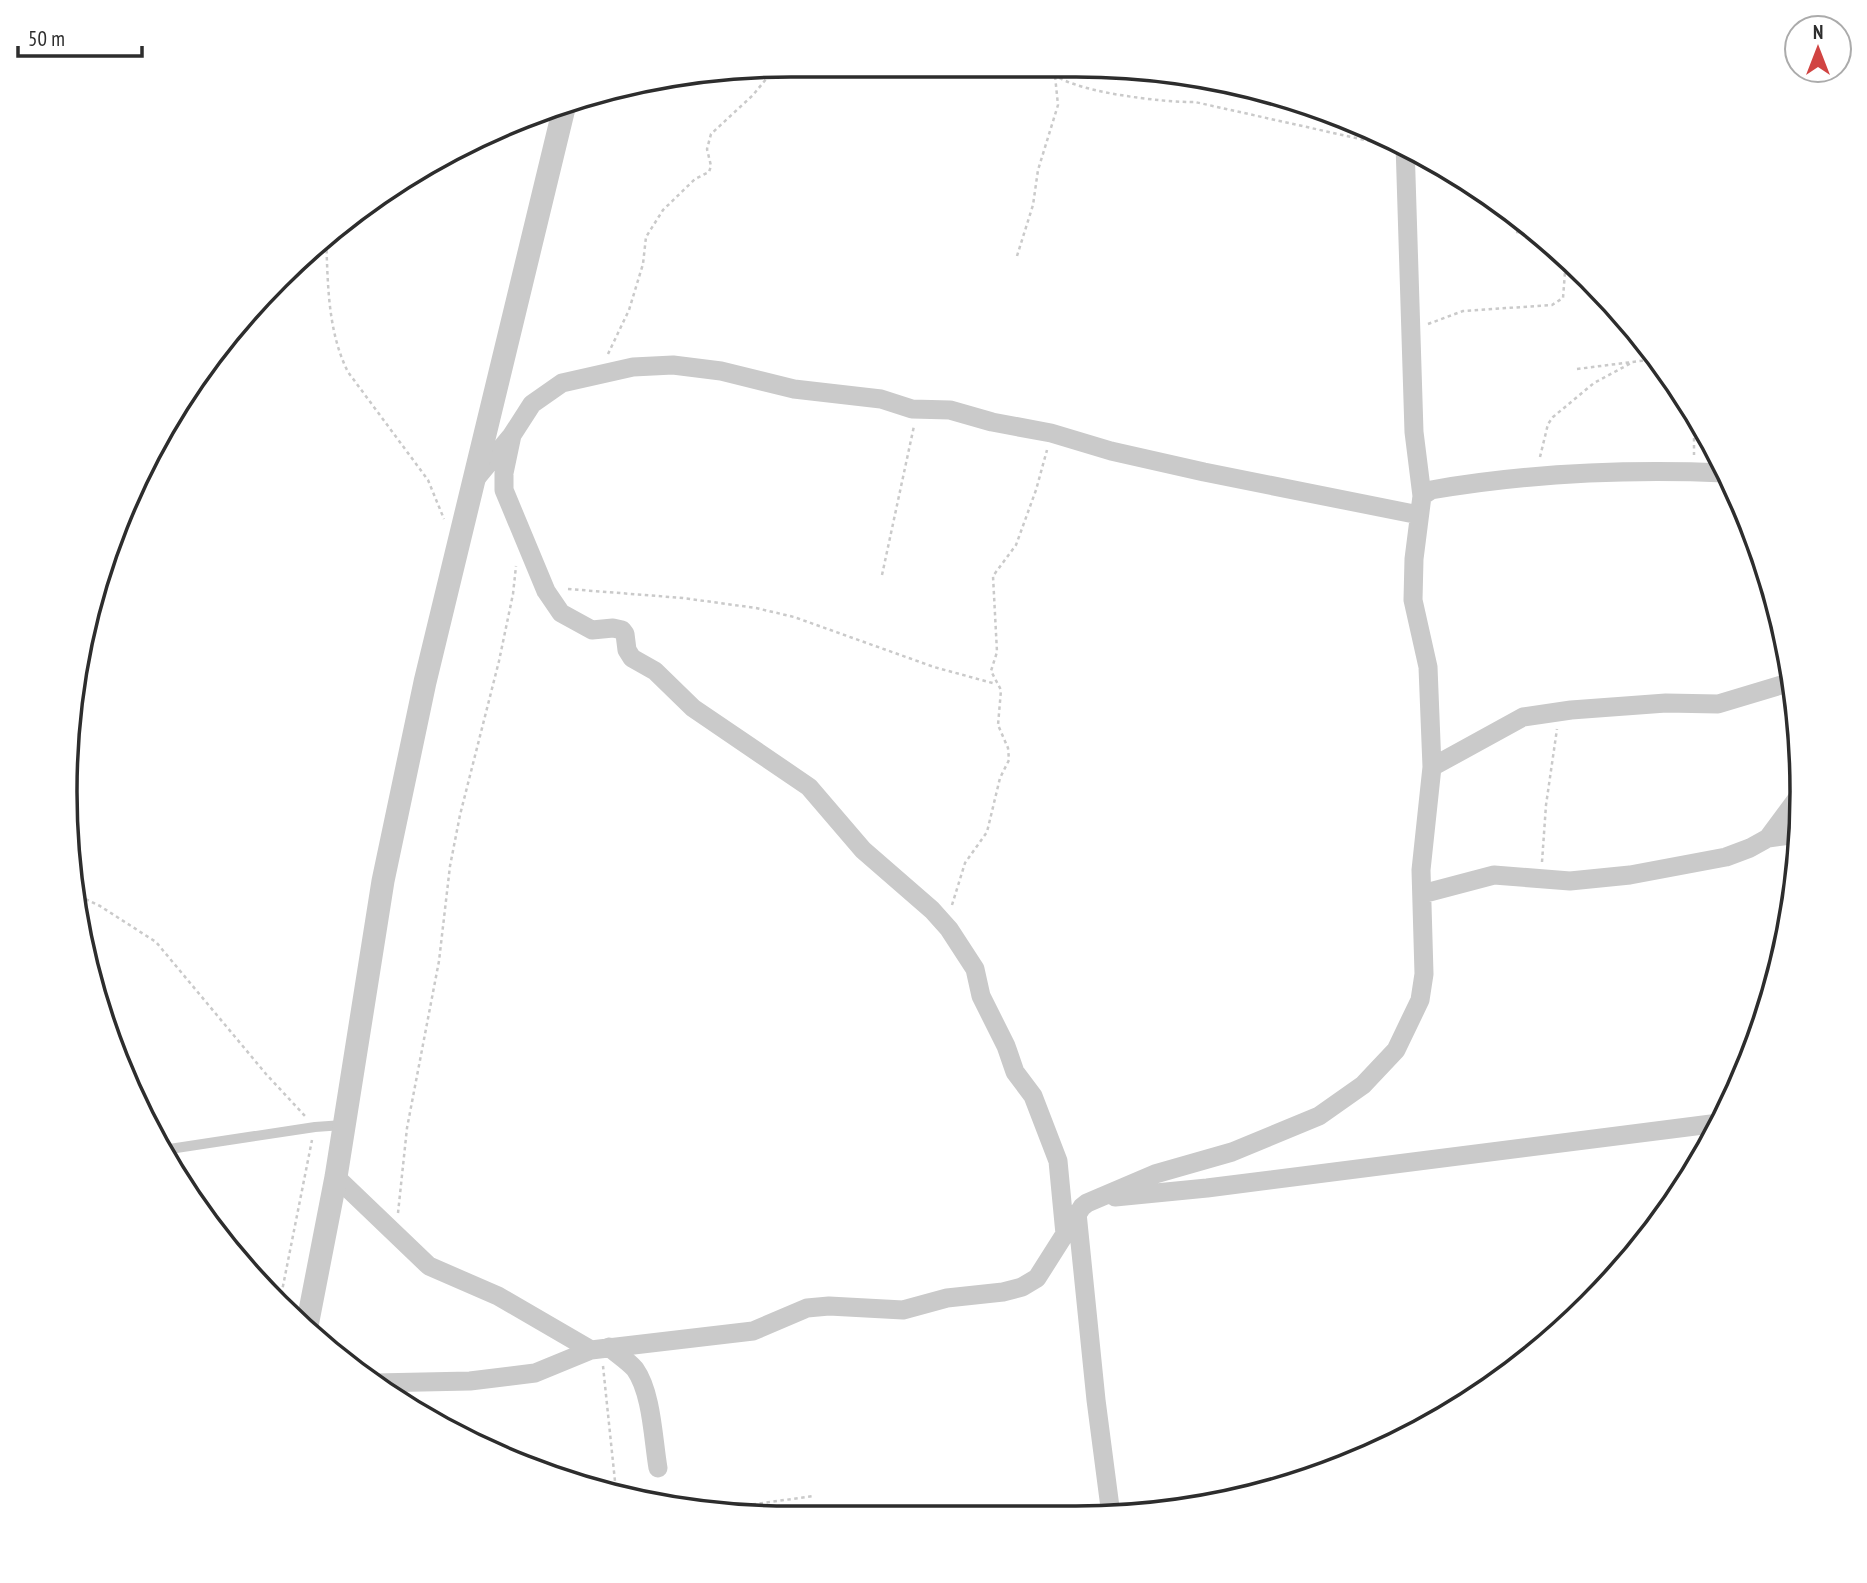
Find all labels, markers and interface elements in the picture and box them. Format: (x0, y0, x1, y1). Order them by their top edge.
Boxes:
scale bar (18, 14, 142, 58)
north arrow (1783, 14, 1853, 84)
text: N (1813, 20, 1823, 44)
text: 50 m (28, 25, 65, 52)

